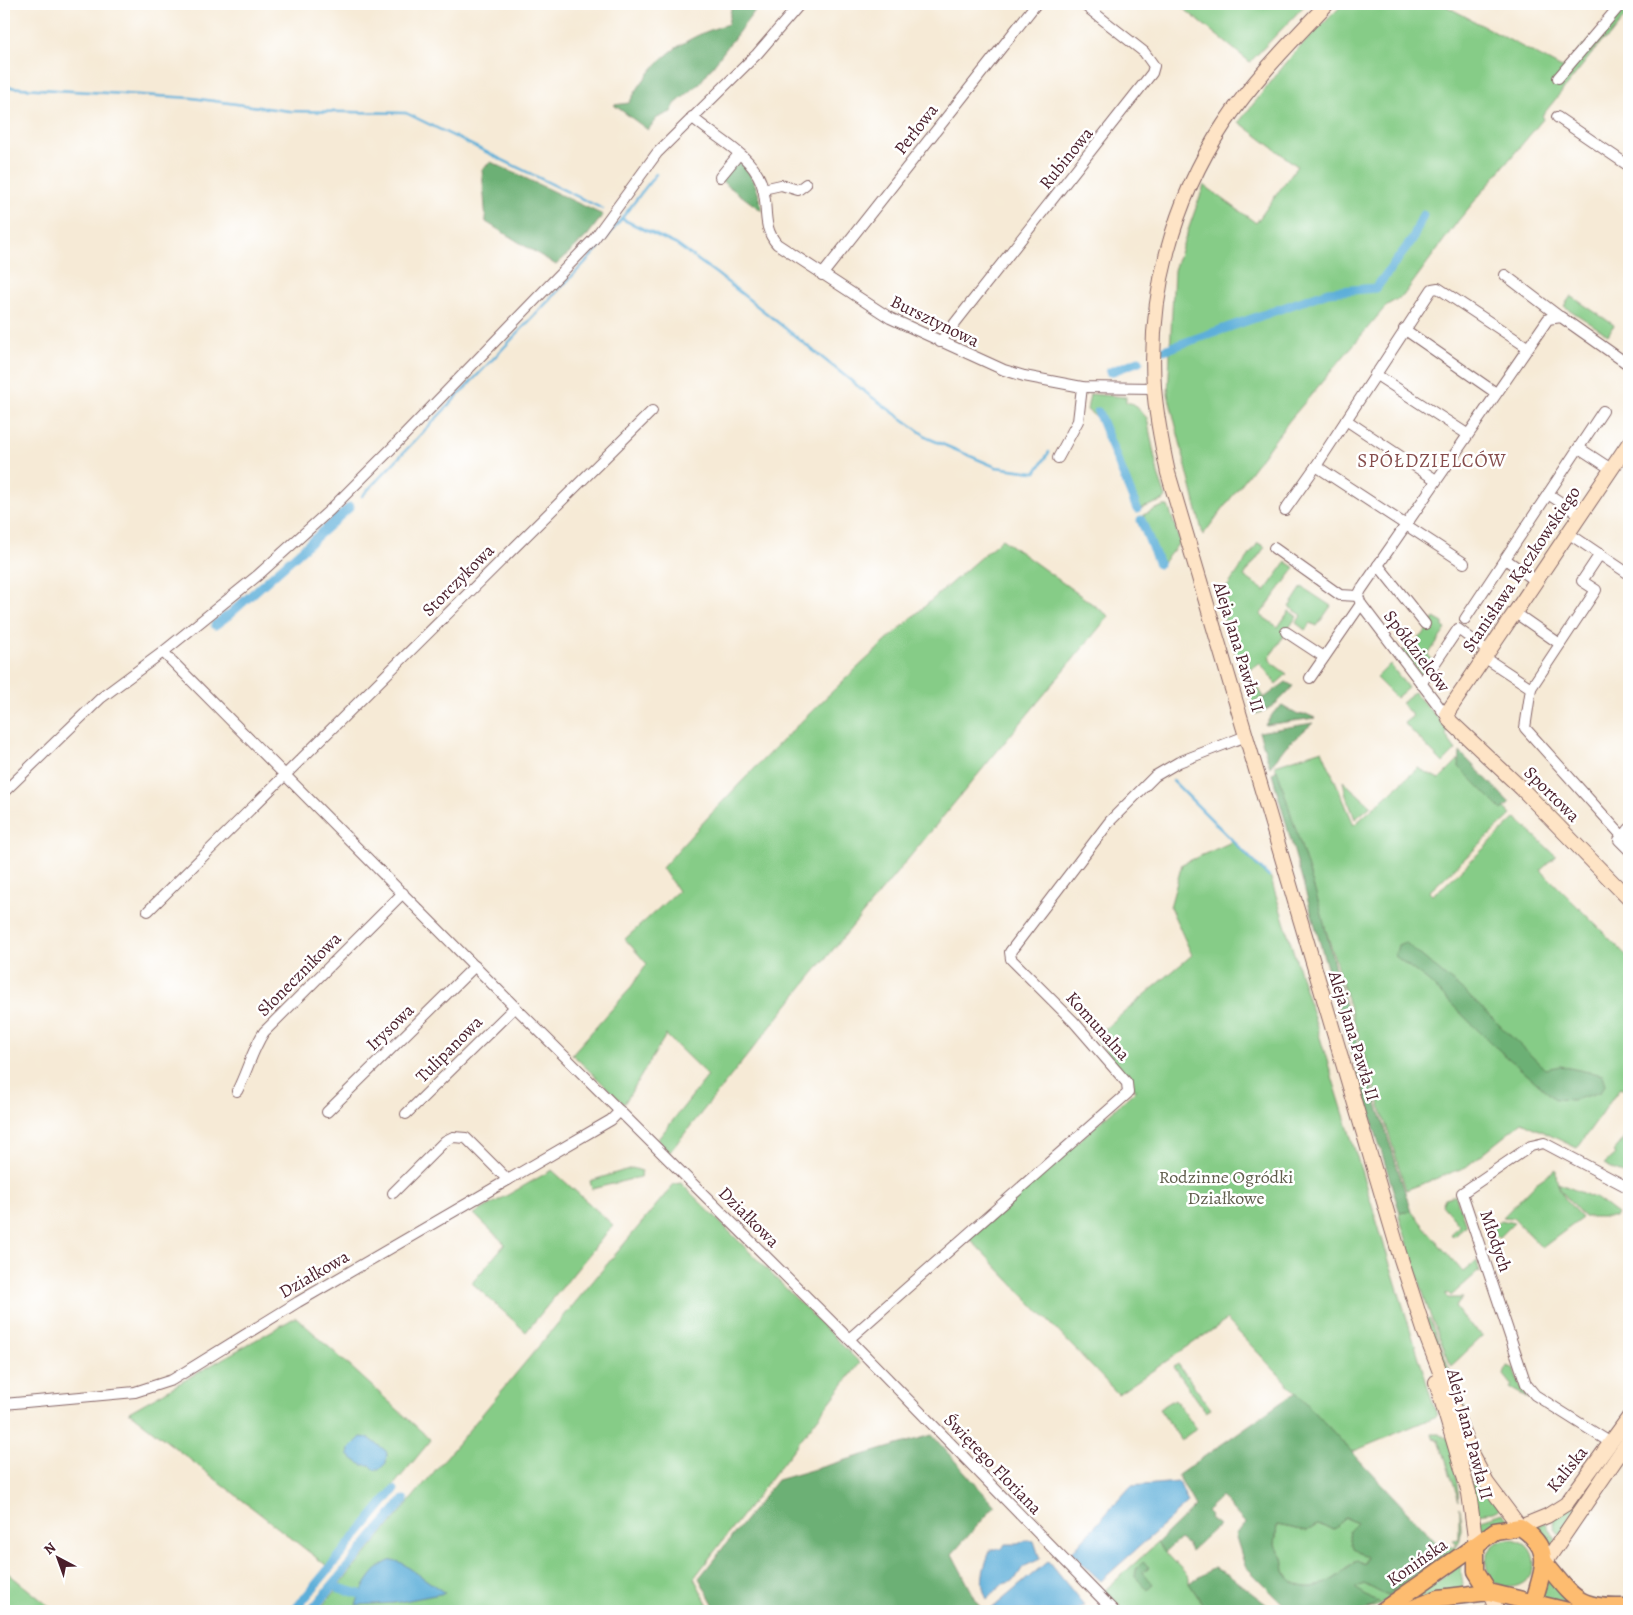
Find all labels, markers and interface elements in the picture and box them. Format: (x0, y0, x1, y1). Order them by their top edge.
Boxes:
street label: Perłowa (889, 98, 944, 159)
street label: Rubinowa (1033, 121, 1099, 194)
street label: Bursztynowa (887, 289, 984, 353)
district label: SPÓŁDZIELCÓW (1357, 448, 1507, 474)
street label: Stanisława Kączkowskiego (1456, 481, 1586, 657)
street label: Storczykowa (417, 538, 500, 621)
street label: Aleja Jana Pawła II (1208, 578, 1270, 715)
street label: Spółdzielców (1378, 605, 1456, 697)
street label: Sportowa (1519, 761, 1586, 828)
street label: Słonecznikowa (252, 926, 347, 1021)
street label: Aleja Jana Pawła II (1323, 967, 1385, 1104)
street label: Komunalna (1061, 986, 1136, 1066)
street label: Irysowa (361, 998, 420, 1056)
street label: Tulipanowa (410, 1010, 488, 1088)
park label: Rodzinne Ogródki Działkowe (1159, 1165, 1293, 1210)
street label: Działkowa (713, 1181, 785, 1253)
street label: Młodych (1474, 1207, 1518, 1275)
street label: Działkowa (275, 1244, 354, 1304)
street label: Aleja Jana Pawła II (1441, 1365, 1499, 1502)
street label: Świętego Floriana (939, 1408, 1048, 1520)
street label: Kaliska (1541, 1440, 1593, 1497)
north arrow (32, 1532, 82, 1582)
street label: Konińska (1382, 1532, 1453, 1592)
text: N (40, 1538, 60, 1559)

